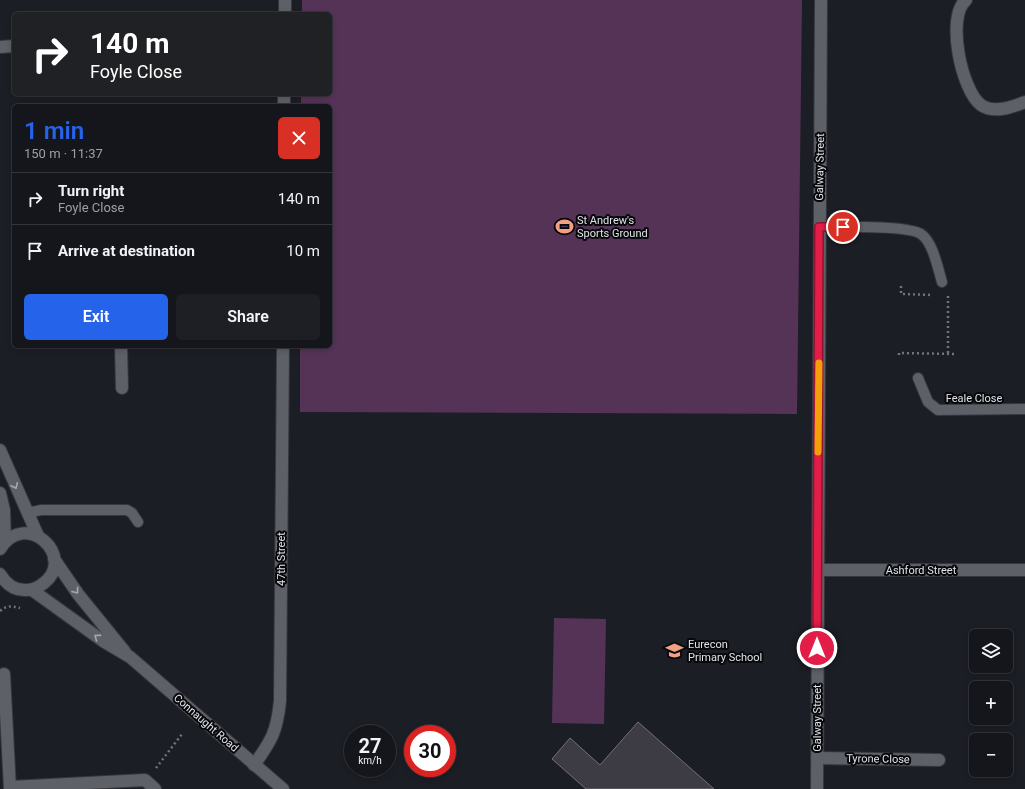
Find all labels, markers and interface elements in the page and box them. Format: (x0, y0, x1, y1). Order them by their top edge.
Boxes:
text: 140 m (90, 27, 169, 60)
icon: right (24, 28, 76, 80)
text: Foyle Close (90, 61, 182, 82)
text: 1 min (24, 117, 84, 145)
button: close (278, 117, 320, 159)
street label: Galway Street (813, 133, 827, 201)
text: 150 m · 11:37 (24, 146, 103, 161)
text: Turn right (58, 182, 124, 200)
icon: right (24, 188, 46, 210)
text: 140 m (278, 190, 320, 208)
text: Foyle Close (58, 200, 124, 215)
pin (826, 210, 860, 244)
place label: St Andrew's Sports Ground (577, 214, 648, 240)
sports icon: St Andrew's Sports Ground (554, 216, 574, 236)
icon: arrive (832, 216, 854, 238)
icon: arrive (24, 240, 46, 262)
text: Arrive at destination (58, 242, 195, 260)
text: 10 m (286, 242, 320, 260)
button: Exit (24, 294, 168, 340)
button: Share (176, 294, 320, 340)
street label: Feale Close (946, 392, 1002, 405)
one-way arrow (10, 482, 18, 490)
street label: 47th Street (275, 532, 288, 586)
street label: Ashford Street (886, 564, 957, 577)
one-way arrow (72, 587, 79, 594)
position arrow (796, 627, 838, 669)
map controls (969, 629, 1013, 777)
button: layers (969, 629, 1013, 673)
one-way arrow (94, 635, 101, 642)
place label: Eurecon Primary School (688, 638, 762, 664)
school or university icon: Eurecon Primary School (665, 640, 685, 660)
button: + (969, 681, 1013, 725)
street label: Galway Street (811, 684, 824, 752)
street label: Connaught Road (171, 691, 241, 755)
speed limit sign: 30 (404, 725, 456, 777)
button: − (969, 733, 1013, 777)
text: 27 (359, 734, 381, 758)
street label: Tyrone Close (846, 752, 910, 766)
text: km/h (358, 755, 382, 766)

